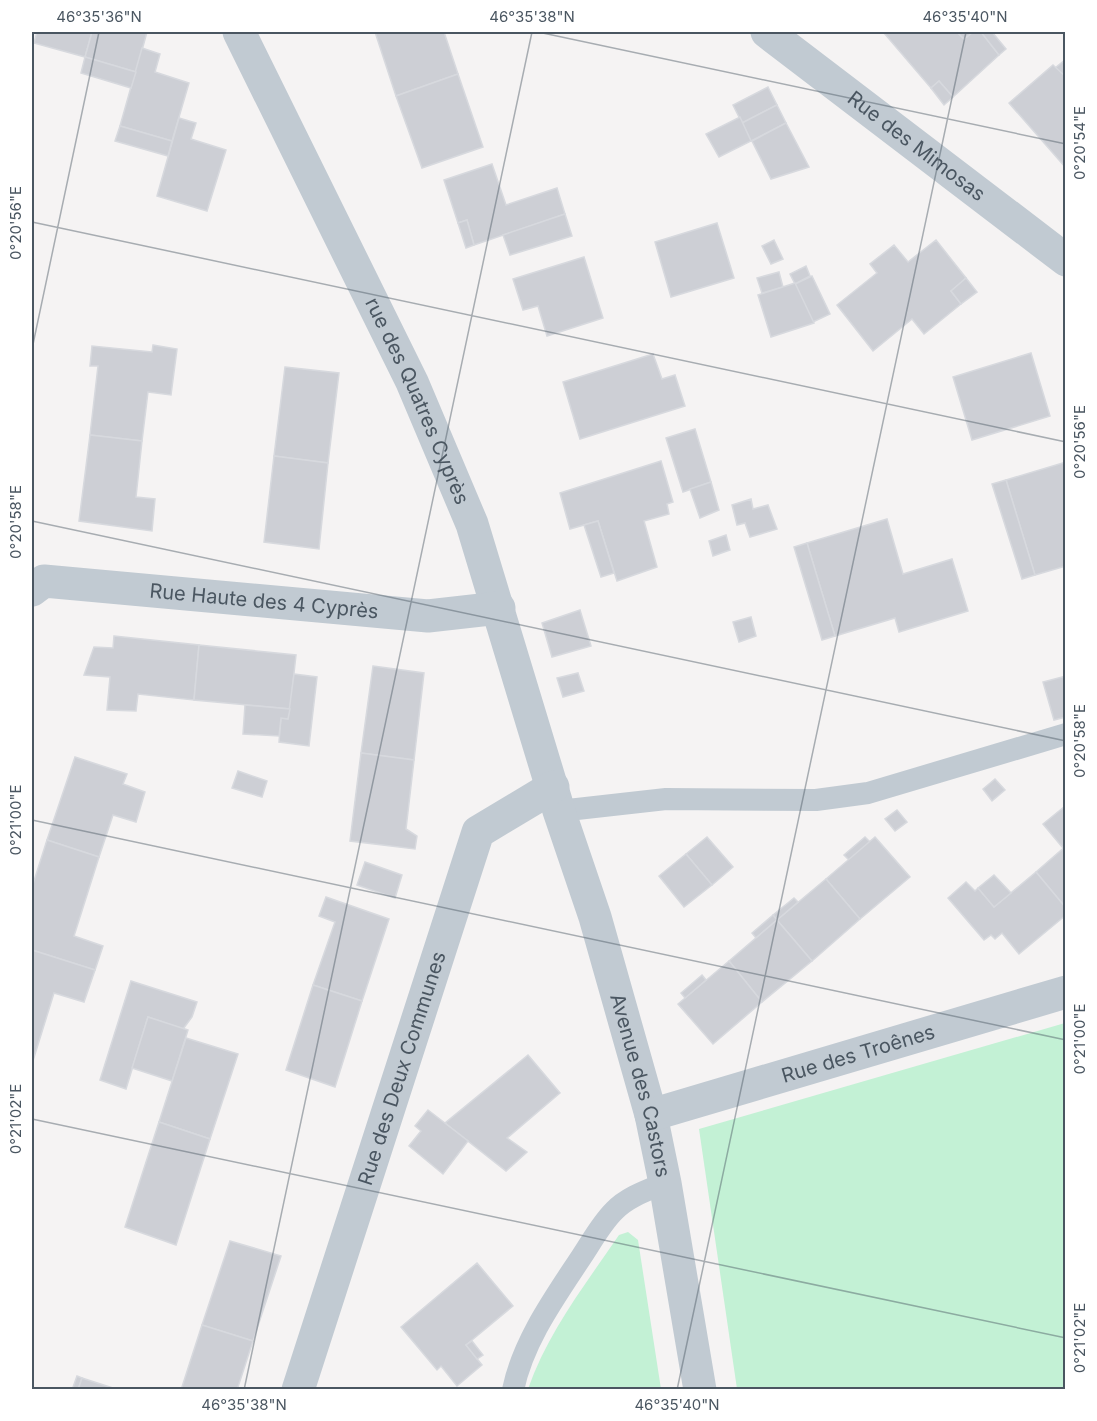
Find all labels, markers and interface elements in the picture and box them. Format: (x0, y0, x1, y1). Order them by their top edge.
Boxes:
text: 46°35'36"N (56, 7, 142, 26)
text: 46°35'38"N (489, 7, 575, 26)
text: 46°35'40"N (922, 7, 1008, 26)
street label: Rue des Mimosas (843, 86, 990, 206)
text: 0°20'54"E (1070, 106, 1089, 180)
text: 0°20'56"E (6, 186, 25, 260)
street label: rue des Quatres Cyprès (360, 294, 474, 508)
text: 0°20'56"E (1070, 405, 1089, 479)
text: 0°20'58"E (6, 485, 25, 559)
street label: Rue Haute des 4 Cyprès (149, 579, 380, 623)
text: 0°20'58"E (1070, 704, 1089, 778)
text: 0°21'00"E (6, 785, 25, 855)
street label: Rue des Deux Communes (353, 948, 451, 1188)
street label: Avenue des Castors (605, 991, 676, 1179)
text: 0°21'00"E (1070, 1004, 1089, 1074)
street label: Rue des Troênes (779, 1020, 938, 1088)
text: 0°21'02"E (6, 1084, 25, 1154)
text: 0°21'02"E (1070, 1303, 1089, 1373)
text: 46°35'38"N (201, 1395, 287, 1414)
text: 46°35'40"N (634, 1395, 720, 1414)

